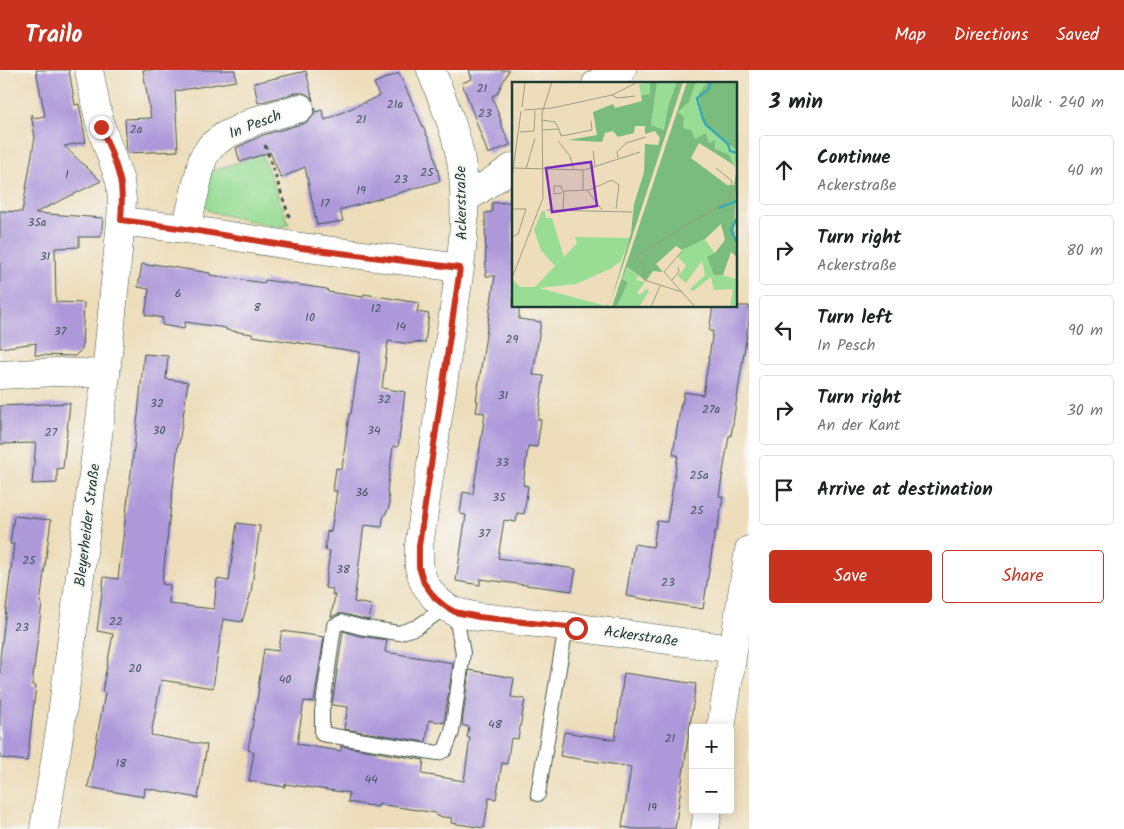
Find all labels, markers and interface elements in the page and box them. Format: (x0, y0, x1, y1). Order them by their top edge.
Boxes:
text: Trailo (25, 16, 83, 55)
text: Map (894, 21, 926, 50)
text: Directions (954, 21, 1028, 50)
text: Saved (1056, 21, 1099, 50)
house number: 21 (477, 79, 488, 98)
inset map (512, 82, 736, 308)
text: 3 min (769, 86, 823, 119)
text: Walk · 240 m (1011, 90, 1104, 115)
house number: 21a (387, 95, 404, 114)
street label: In Pesch (226, 104, 285, 146)
house number: 23 (478, 104, 492, 123)
house number: 21 (356, 110, 367, 129)
route end (90, 116, 113, 139)
house number: 2a (130, 120, 143, 139)
text: Continue (817, 143, 890, 173)
icon: ahead (770, 156, 798, 184)
text: 40 m (1067, 158, 1103, 183)
house number: 25 (420, 163, 435, 182)
house number: 1 (65, 165, 69, 184)
street label: Ackerstraße (449, 165, 475, 240)
house number: 23 (394, 170, 408, 189)
text: Ackerstraße (817, 173, 896, 198)
house number: 19 (356, 181, 366, 200)
house number: 17 (320, 194, 330, 213)
house number: 35a (28, 213, 47, 232)
text: Turn right (817, 223, 902, 253)
icon: right (770, 236, 798, 264)
text: 80 m (1066, 238, 1103, 263)
house number: 31 (40, 247, 51, 266)
text: Ackerstraße (817, 253, 896, 278)
house number: 6 (175, 284, 181, 303)
house number: 8 (253, 298, 261, 317)
house number: 12 (371, 299, 381, 318)
text: Turn left (817, 303, 892, 333)
house number: 10 (305, 308, 315, 327)
icon: left (770, 316, 798, 344)
house number: 14 (396, 317, 407, 336)
text: 90 m (1068, 318, 1103, 343)
house number: 37 (54, 322, 67, 341)
house number: 29 (506, 330, 519, 349)
text: In Pesch (817, 333, 875, 358)
text: Turn right (817, 383, 902, 413)
house number: 31 (498, 386, 509, 405)
house number: 32 (377, 390, 391, 409)
house number: 32 (150, 394, 164, 413)
icon: right (770, 396, 798, 424)
text: 30 m (1067, 398, 1103, 423)
house number: 27a (702, 400, 720, 419)
text: An der Kant (817, 413, 900, 438)
house number: 30 (153, 421, 165, 440)
house number: 34 (367, 421, 381, 440)
house number: 27 (45, 423, 58, 442)
house number: 33 (495, 453, 509, 472)
street label: Bleyerheider Straße (69, 462, 107, 588)
house number: 25a (689, 466, 709, 485)
text: Arrive at destination (817, 475, 993, 505)
icon: arrive (770, 476, 798, 504)
house number: 36 (355, 483, 369, 502)
house number: 35 (492, 488, 507, 507)
house number: 25 (690, 501, 705, 520)
house number: 37 (478, 524, 491, 543)
button: Save (769, 550, 932, 603)
button: Share (942, 550, 1104, 603)
house number: 25 (22, 551, 37, 570)
house number: 38 (336, 560, 351, 579)
house number: 23 (661, 573, 675, 592)
house number: 22 (109, 612, 123, 631)
route start (565, 617, 588, 640)
house number: 23 (15, 618, 29, 637)
street label: Ackerstraße (602, 620, 680, 654)
house number: 20 (129, 659, 141, 678)
house number: 40 (279, 670, 291, 689)
house number: 48 (488, 715, 503, 734)
map controls (689, 724, 734, 814)
button: + (689, 724, 734, 769)
house number: 21 (665, 729, 676, 748)
house number: 18 (116, 754, 127, 773)
button: − (689, 769, 734, 814)
house number: 44 (364, 770, 378, 789)
house number: 19 (647, 798, 657, 817)

